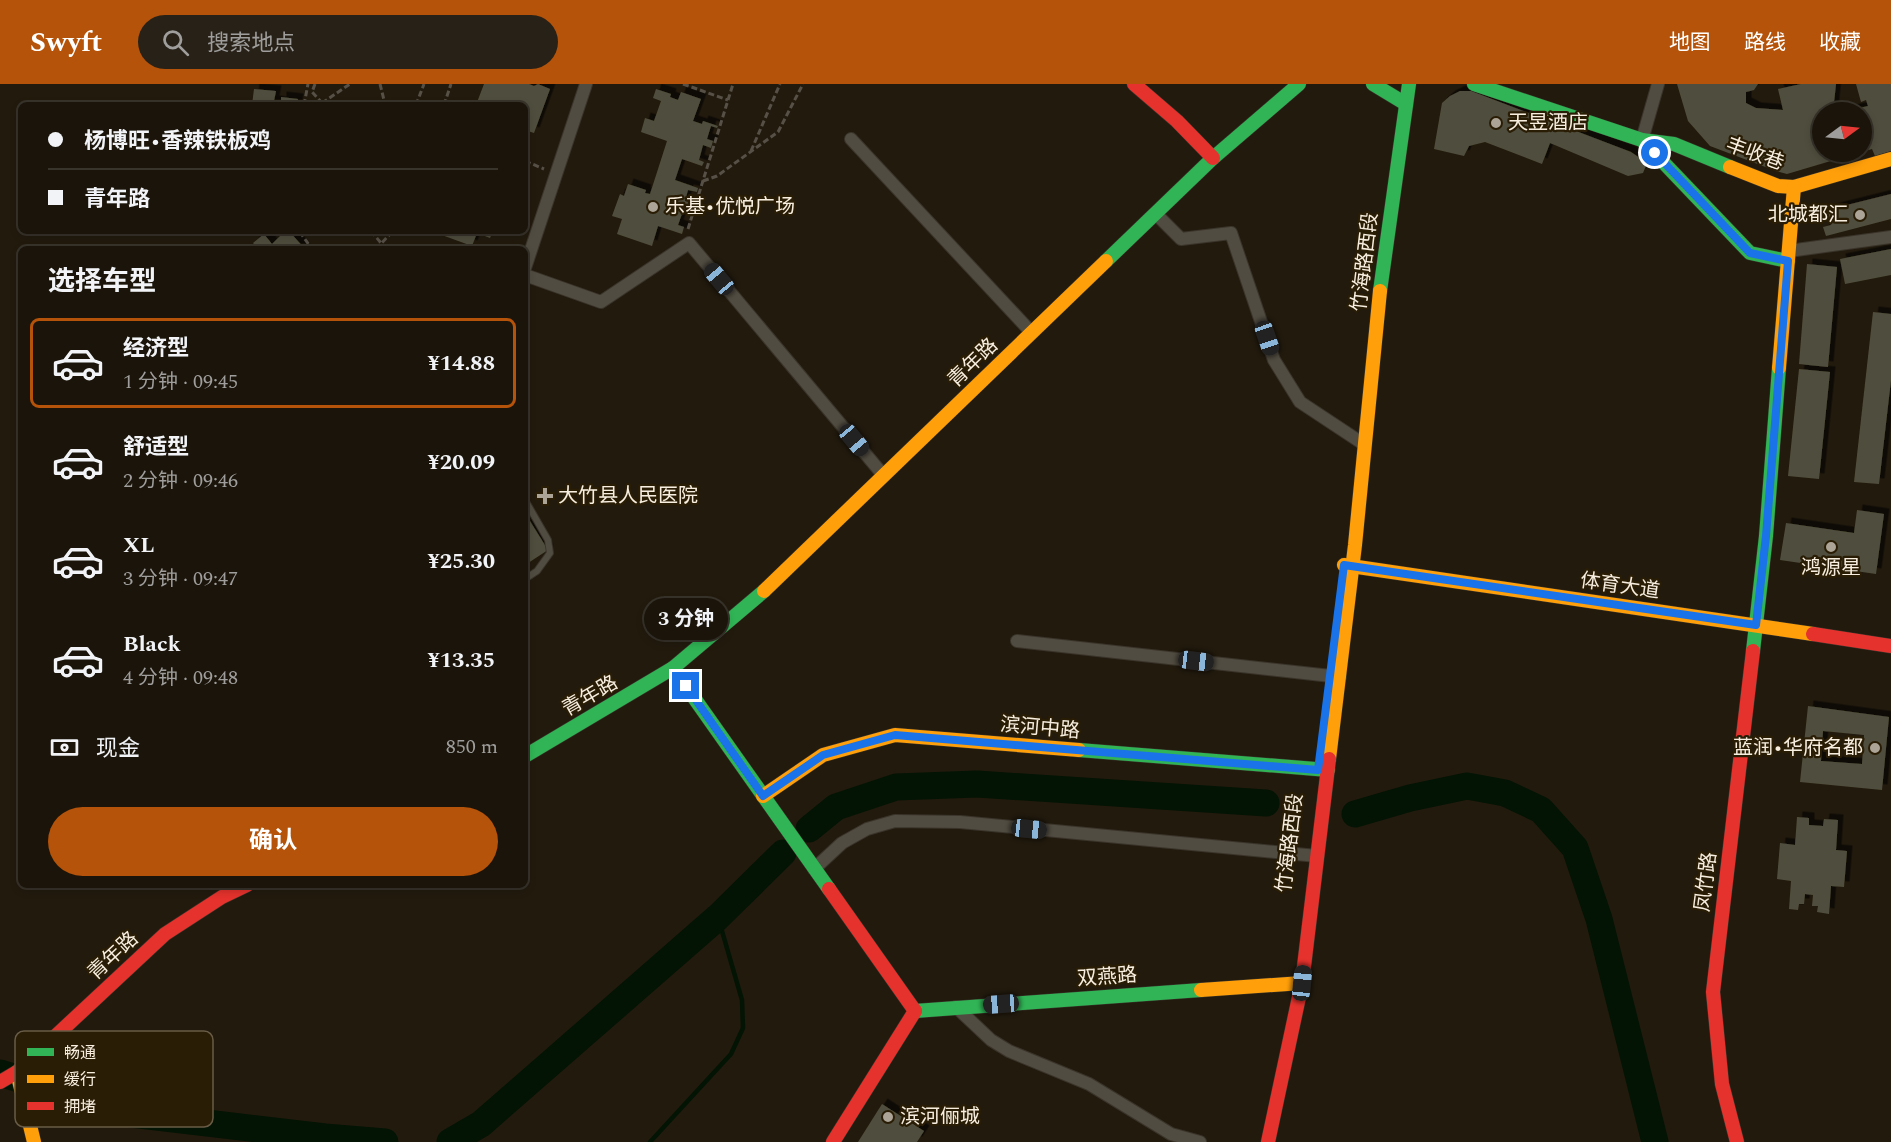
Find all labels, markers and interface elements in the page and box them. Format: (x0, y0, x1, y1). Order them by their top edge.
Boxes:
search box (138, 15, 558, 69)
text: Swyft (30, 21, 102, 64)
icon: search (159, 26, 192, 59)
text: 搜索地点 (207, 27, 295, 60)
text: 地图 (1669, 27, 1711, 59)
text: 路线 (1744, 27, 1786, 59)
text: 收藏 (1819, 27, 1861, 59)
north arrow (1812, 102, 1872, 162)
map controls (1812, 102, 1872, 162)
place label: 天昱酒店 (1508, 108, 1588, 138)
marker: 天昱酒店 (1489, 116, 1503, 130)
text: 杨博旺•香辣铁板鸡 (84, 125, 271, 158)
street label: 丰收巷 (1722, 130, 1788, 178)
route start (1641, 139, 1668, 166)
text: 青年路 (84, 183, 150, 216)
place label: 乐基•优悦广场 (665, 192, 795, 222)
marker: 乐基•优悦广场 (646, 200, 660, 214)
place label: 北城都汇 (1768, 200, 1848, 230)
marker: 北城都汇 (1853, 208, 1867, 222)
street label: 竹海路西段 (1344, 211, 1386, 313)
car (701, 259, 737, 299)
text: 选择车型 (48, 261, 156, 303)
car (1253, 318, 1281, 358)
street label: 青年路 (941, 331, 1005, 395)
text: 经济型 (123, 332, 189, 365)
icon: car (51, 336, 105, 390)
text: ¥14.88 (427, 347, 495, 380)
text: 1 分钟 · 09:45 (123, 367, 238, 397)
car (836, 420, 872, 460)
text: 舒适型 (123, 431, 189, 464)
icon: car (51, 435, 105, 489)
text: ¥20.09 (427, 446, 495, 479)
text: 2 分钟 · 09:46 (123, 466, 238, 496)
place label: 大竹县人民医院 (558, 481, 698, 511)
marker: 大竹县人民医院 (536, 487, 554, 505)
text: XL (123, 529, 154, 562)
icon: car (51, 534, 105, 588)
marker: 鸿源星 (1824, 540, 1838, 554)
text: ¥25.30 (427, 545, 495, 578)
place label: 鸿源星 (1801, 553, 1861, 583)
text: 3 分钟 · 09:47 (123, 564, 238, 594)
street label: 体育大道 (1578, 566, 1662, 606)
callout: 3 分钟 (644, 599, 728, 641)
text: 3 分钟 (658, 604, 714, 634)
text: Black (123, 628, 181, 661)
icon: car (51, 633, 105, 687)
text: ¥13.35 (427, 644, 495, 677)
car (1177, 650, 1215, 672)
text: 4 分钟 · 09:48 (123, 663, 238, 693)
street label: 青年路 (557, 668, 623, 724)
route end (672, 672, 699, 699)
street label: 滨河中路 (999, 710, 1081, 746)
icon: cash (48, 731, 81, 764)
text: 现金 (96, 732, 140, 765)
text: 850 m (446, 732, 498, 762)
place label: 蓝润•华府名都 (1733, 733, 1863, 763)
marker: 蓝润•华府名都 (1868, 741, 1882, 755)
street label: 竹海路西段 (1269, 792, 1311, 894)
button: 确认 (48, 807, 498, 876)
car (1010, 818, 1048, 840)
street label: 凤竹路 (1687, 850, 1725, 914)
street label: 青年路 (81, 925, 145, 987)
street label: 双燕路 (1076, 960, 1138, 994)
car (1291, 964, 1313, 1002)
car (982, 994, 1020, 1014)
legend (15, 1031, 213, 1127)
text: 畅通 (64, 1041, 96, 1065)
text: 缓行 (64, 1068, 96, 1092)
text: 拥堵 (64, 1095, 96, 1119)
place label: 滨河俪城 (900, 1102, 980, 1132)
marker: 滨河俪城 (881, 1110, 895, 1124)

